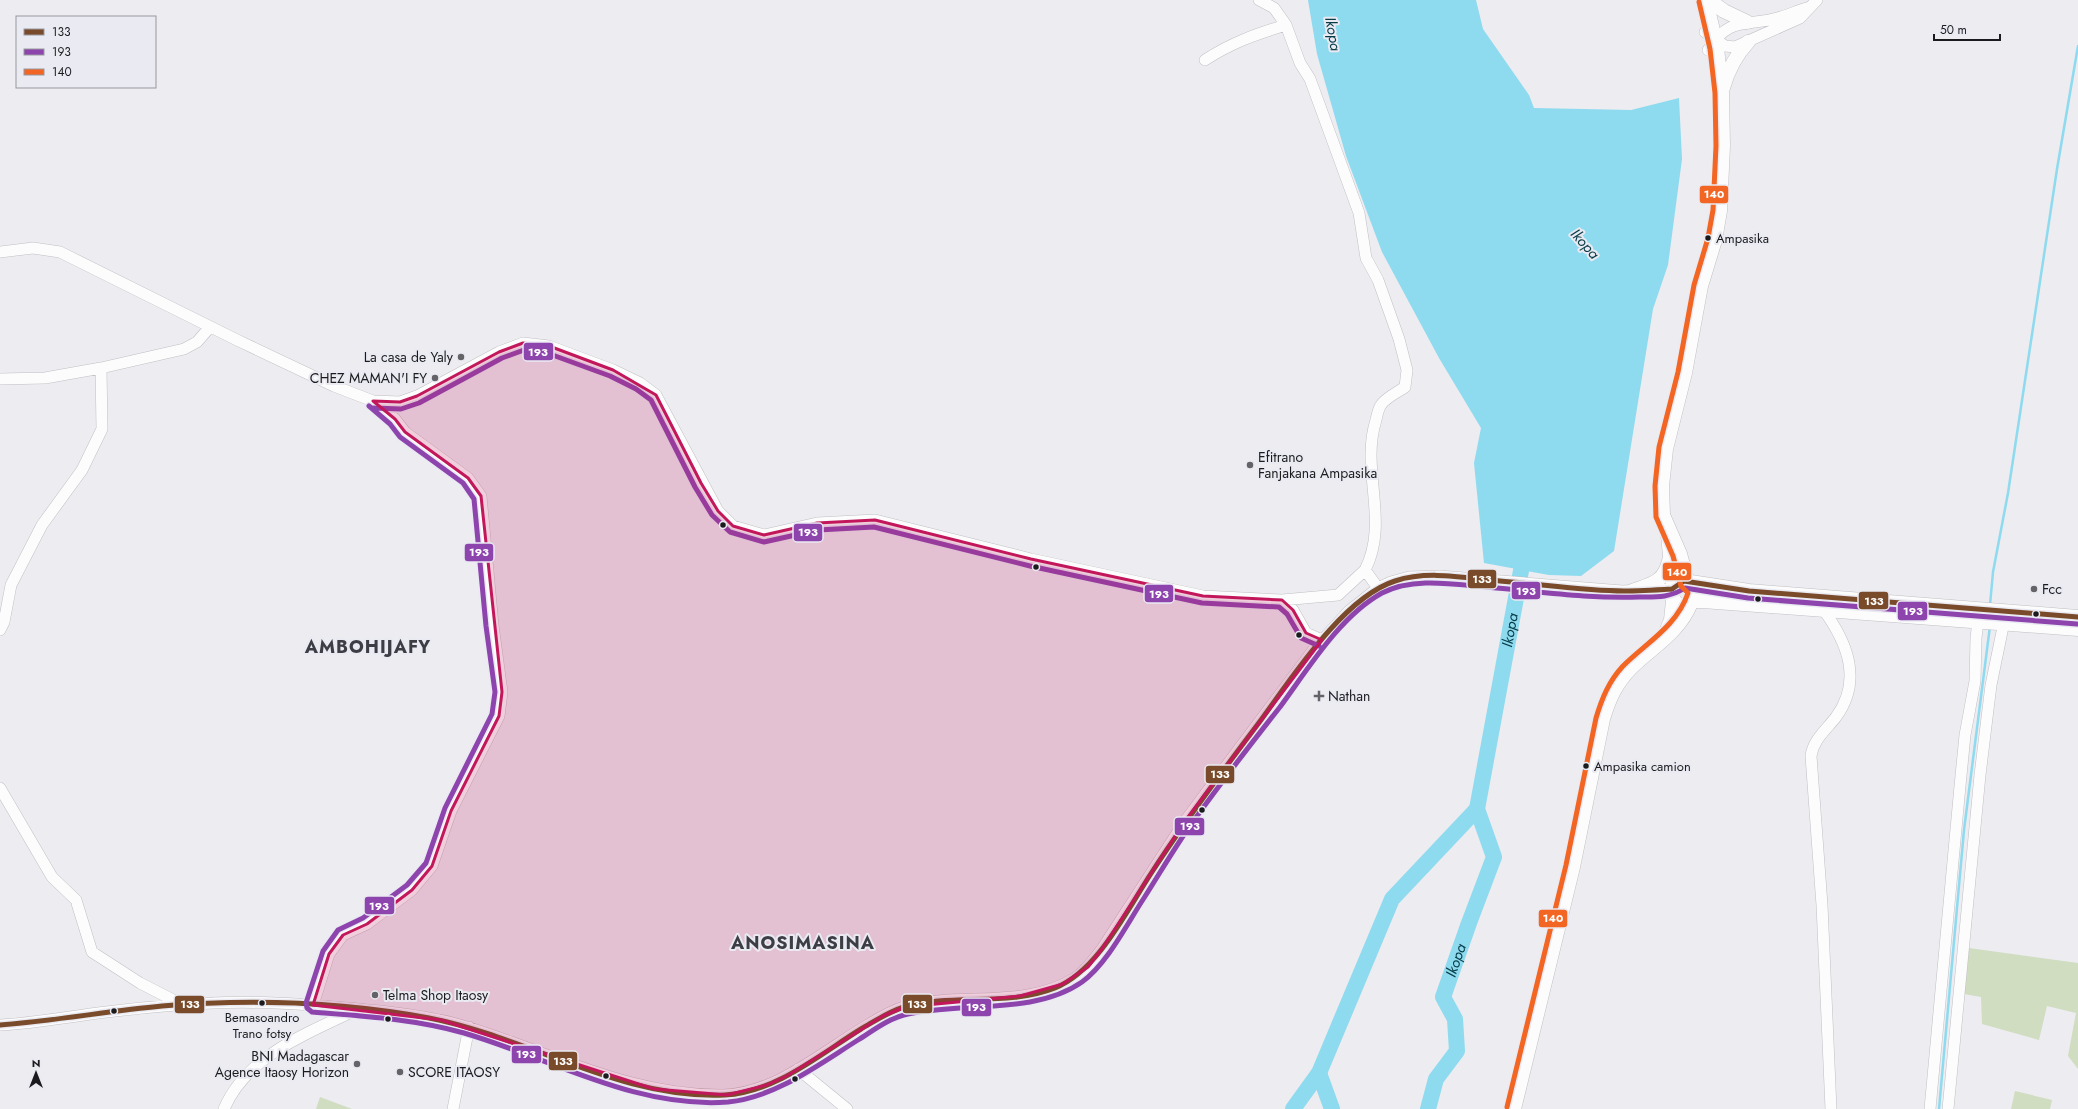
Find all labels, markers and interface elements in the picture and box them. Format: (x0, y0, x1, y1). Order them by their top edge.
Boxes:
water label: Ikopa (1319, 15, 1347, 53)
legend (16, 16, 156, 88)
scale bar (1934, 16, 2000, 42)
text: 50 m (1940, 21, 1967, 39)
text: 133 (52, 23, 71, 41)
text: 193 (52, 43, 71, 61)
text: 140 (52, 63, 72, 81)
line badge: 140 (1699, 185, 1729, 204)
text: 140 (1704, 186, 1724, 202)
water label: Ikopa (1565, 224, 1605, 265)
place label: Ampasika (1716, 229, 1769, 248)
marker: Ampasika (1703, 233, 1713, 243)
line badge: 193 (523, 342, 554, 361)
text: 193 (528, 344, 548, 360)
place label: La casa de Yaly (364, 347, 454, 367)
marker: La casa de Yaly (456, 352, 466, 362)
place label: CHEZ MAMAN'I FY (310, 368, 427, 388)
marker: CHEZ MAMAN'I FY (430, 373, 440, 383)
place label: Efitrano Fanjakana Ampasika (1258, 447, 1377, 483)
marker: Efitrano Fanjakana Ampasika (1245, 460, 1255, 470)
unlabelled marker (718, 520, 728, 530)
line badge: 193 (793, 523, 823, 542)
text: 193 (798, 524, 818, 540)
line badge: 193 (464, 543, 494, 562)
text: 193 (469, 544, 489, 560)
unlabelled marker (1031, 562, 1041, 572)
line badge: 140 (1662, 562, 1692, 581)
text: 140 (1667, 564, 1687, 580)
line badge: 133 (1467, 569, 1497, 589)
text: 133 (1472, 571, 1492, 587)
place label: Fcc (2042, 579, 2062, 599)
line badge: 193 (1511, 581, 1541, 600)
text: 193 (1516, 583, 1536, 599)
line badge: 193 (1144, 584, 1174, 603)
marker: Fcc (2029, 584, 2039, 594)
text: 193 (1149, 586, 1169, 602)
line badge: 133 (1858, 591, 1889, 610)
text: 133 (1864, 593, 1884, 609)
unlabelled marker (1753, 594, 1763, 604)
line badge: 193 (1897, 601, 1928, 621)
text: 193 (1903, 603, 1923, 619)
unlabelled marker (2031, 609, 2041, 619)
water label: Ikopa (1496, 611, 1524, 649)
unlabelled marker (1294, 630, 1304, 640)
district label: AMBOHIJAFY (304, 634, 431, 660)
place label: Nathan (1328, 686, 1370, 706)
marker: Nathan (1313, 690, 1325, 702)
place label: Ampasika camion (1594, 757, 1691, 776)
marker: Ampasika camion (1581, 761, 1591, 771)
line badge: 133 (1205, 765, 1235, 784)
text: 133 (1210, 766, 1230, 782)
unlabelled marker (1197, 805, 1207, 815)
line badge: 193 (1174, 817, 1205, 836)
text: 193 (1180, 818, 1200, 834)
line badge: 193 (364, 896, 395, 915)
text: 193 (369, 898, 389, 914)
line badge: 140 (1538, 909, 1568, 928)
text: 140 (1543, 910, 1563, 926)
district label: ANOSIMASINA (730, 930, 875, 956)
water label: Ikopa (1440, 940, 1472, 980)
place label: Telma Shop Itaosy (383, 985, 489, 1005)
marker: Telma Shop Itaosy (370, 990, 380, 1000)
line badge: 133 (902, 994, 933, 1014)
line badge: 133 (174, 995, 205, 1014)
text: 133 (180, 996, 200, 1012)
text: 133 (907, 996, 927, 1012)
marker: Bemasoandro Trano fotsy (257, 998, 267, 1008)
line badge: 193 (961, 998, 992, 1017)
text: 193 (966, 999, 986, 1015)
unlabelled marker (109, 1006, 119, 1016)
place label: Bemasoandro Trano fotsy (225, 1008, 299, 1043)
unlabelled marker (383, 1014, 393, 1024)
line badge: 193 (511, 1045, 542, 1064)
place label: BNI Madagascar Agence Itaosy Horizon (215, 1046, 349, 1082)
text: 193 (516, 1046, 536, 1062)
line badge: 133 (548, 1051, 578, 1071)
north arrow (16, 1053, 56, 1093)
text: 133 (553, 1053, 573, 1069)
text: N (32, 1055, 40, 1071)
marker: BNI Madagascar Agence Itaosy Horizon (352, 1059, 362, 1069)
place label: SCORE ITAOSY (408, 1062, 500, 1082)
marker: SCORE ITAOSY (395, 1067, 405, 1077)
unlabelled marker (601, 1071, 611, 1081)
unlabelled marker (790, 1074, 800, 1084)

